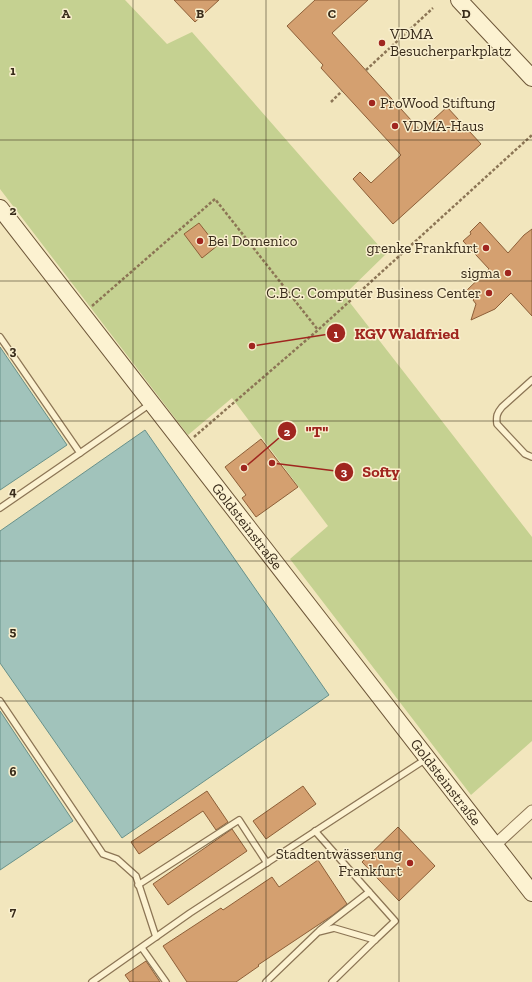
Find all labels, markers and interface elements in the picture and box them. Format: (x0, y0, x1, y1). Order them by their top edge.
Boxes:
text: A (62, 6, 71, 21)
text: B (196, 6, 204, 21)
text: C (328, 6, 336, 21)
text: D (461, 6, 471, 21)
place label: VDMA Besucherparkplatz (389, 25, 511, 60)
marker: VDMA Besucherparkplatz (377, 38, 387, 48)
text: 1 (10, 63, 16, 78)
place label: ProWood Stiftung (380, 94, 496, 112)
marker: ProWood Stiftung (367, 98, 377, 108)
place label: VDMA-Haus (402, 117, 484, 135)
marker: VDMA-Haus (390, 121, 400, 131)
text: 2 (10, 203, 17, 218)
place label: Bei Domenico (208, 232, 298, 250)
marker: Bei Domenico (195, 236, 205, 246)
place label: grenke Frankfurt (366, 239, 478, 257)
marker: grenke Frankfurt (481, 243, 491, 253)
place label: sigma (461, 264, 500, 282)
marker: sigma (503, 268, 513, 278)
place label: C.B.C. Computer Business Center (266, 284, 481, 302)
marker: C.B.C. Computer Business Center (484, 288, 494, 298)
callout: KGV Waldfried (326, 319, 468, 347)
text: KGV Waldfried (355, 324, 459, 343)
text: 1 (334, 327, 339, 341)
text: 3 (10, 343, 17, 358)
callout: "T" (277, 417, 336, 445)
text: "T" (306, 422, 328, 441)
text: 2 (284, 425, 291, 439)
callout: Softy (334, 458, 408, 486)
text: Softy (362, 462, 400, 481)
text: 3 (341, 465, 348, 479)
street label: Goldsteinstraße (208, 479, 286, 573)
text: 4 (9, 484, 17, 499)
text: 5 (10, 624, 17, 639)
street label: Goldsteinstraße (407, 735, 485, 829)
text: 6 (10, 764, 17, 779)
place label: Stadtentwässerung Frankfurt (276, 845, 402, 880)
marker: Stadtentwässerung Frankfurt (405, 858, 415, 868)
text: 7 (10, 904, 17, 919)

